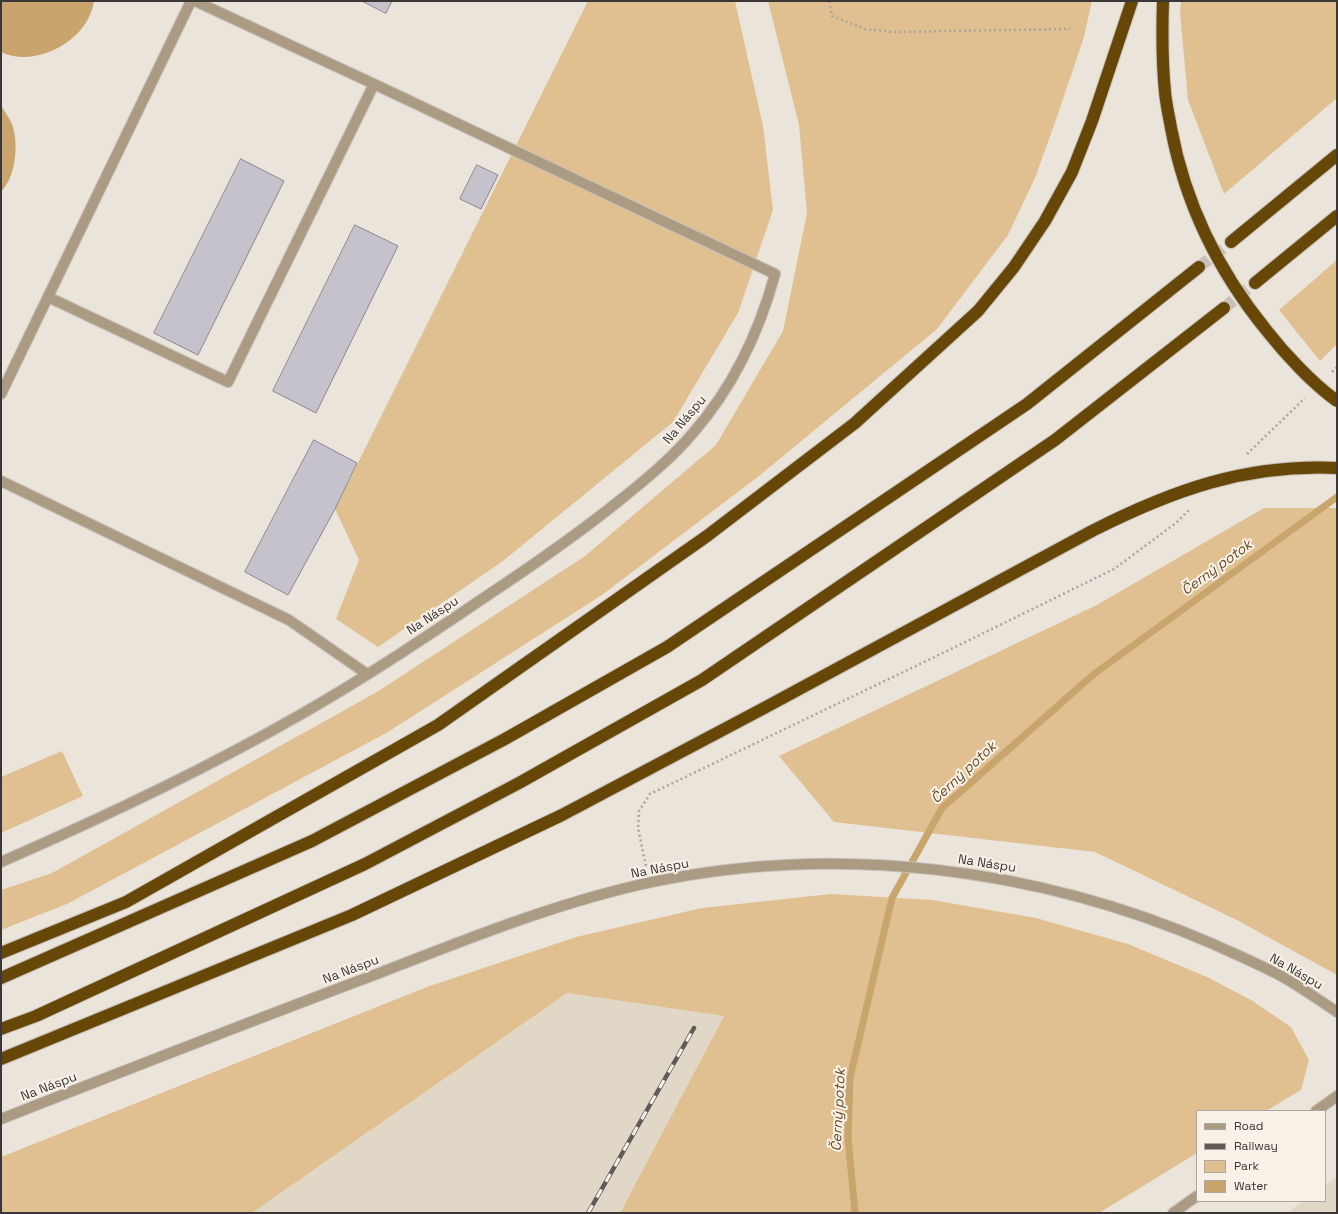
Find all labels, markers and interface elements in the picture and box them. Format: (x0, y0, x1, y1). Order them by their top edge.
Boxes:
street label: Na Náspu (660, 393, 710, 447)
water label: Černý potok (1179, 537, 1255, 599)
street label: Na Náspu (404, 593, 462, 639)
water label: Černý potok (928, 739, 1000, 807)
street label: Na Náspu (957, 852, 1017, 876)
street label: Na Náspu (630, 856, 690, 882)
street label: Na Náspu (1267, 951, 1325, 993)
street label: Na Náspu (321, 952, 381, 988)
water label: Černý potok (828, 1068, 850, 1152)
street label: Na Náspu (19, 1069, 79, 1105)
legend (1196, 1110, 1326, 1202)
text: Road (1234, 1118, 1263, 1134)
text: Railway (1234, 1138, 1278, 1154)
text: Park (1234, 1158, 1259, 1174)
text: Water (1234, 1178, 1268, 1194)

